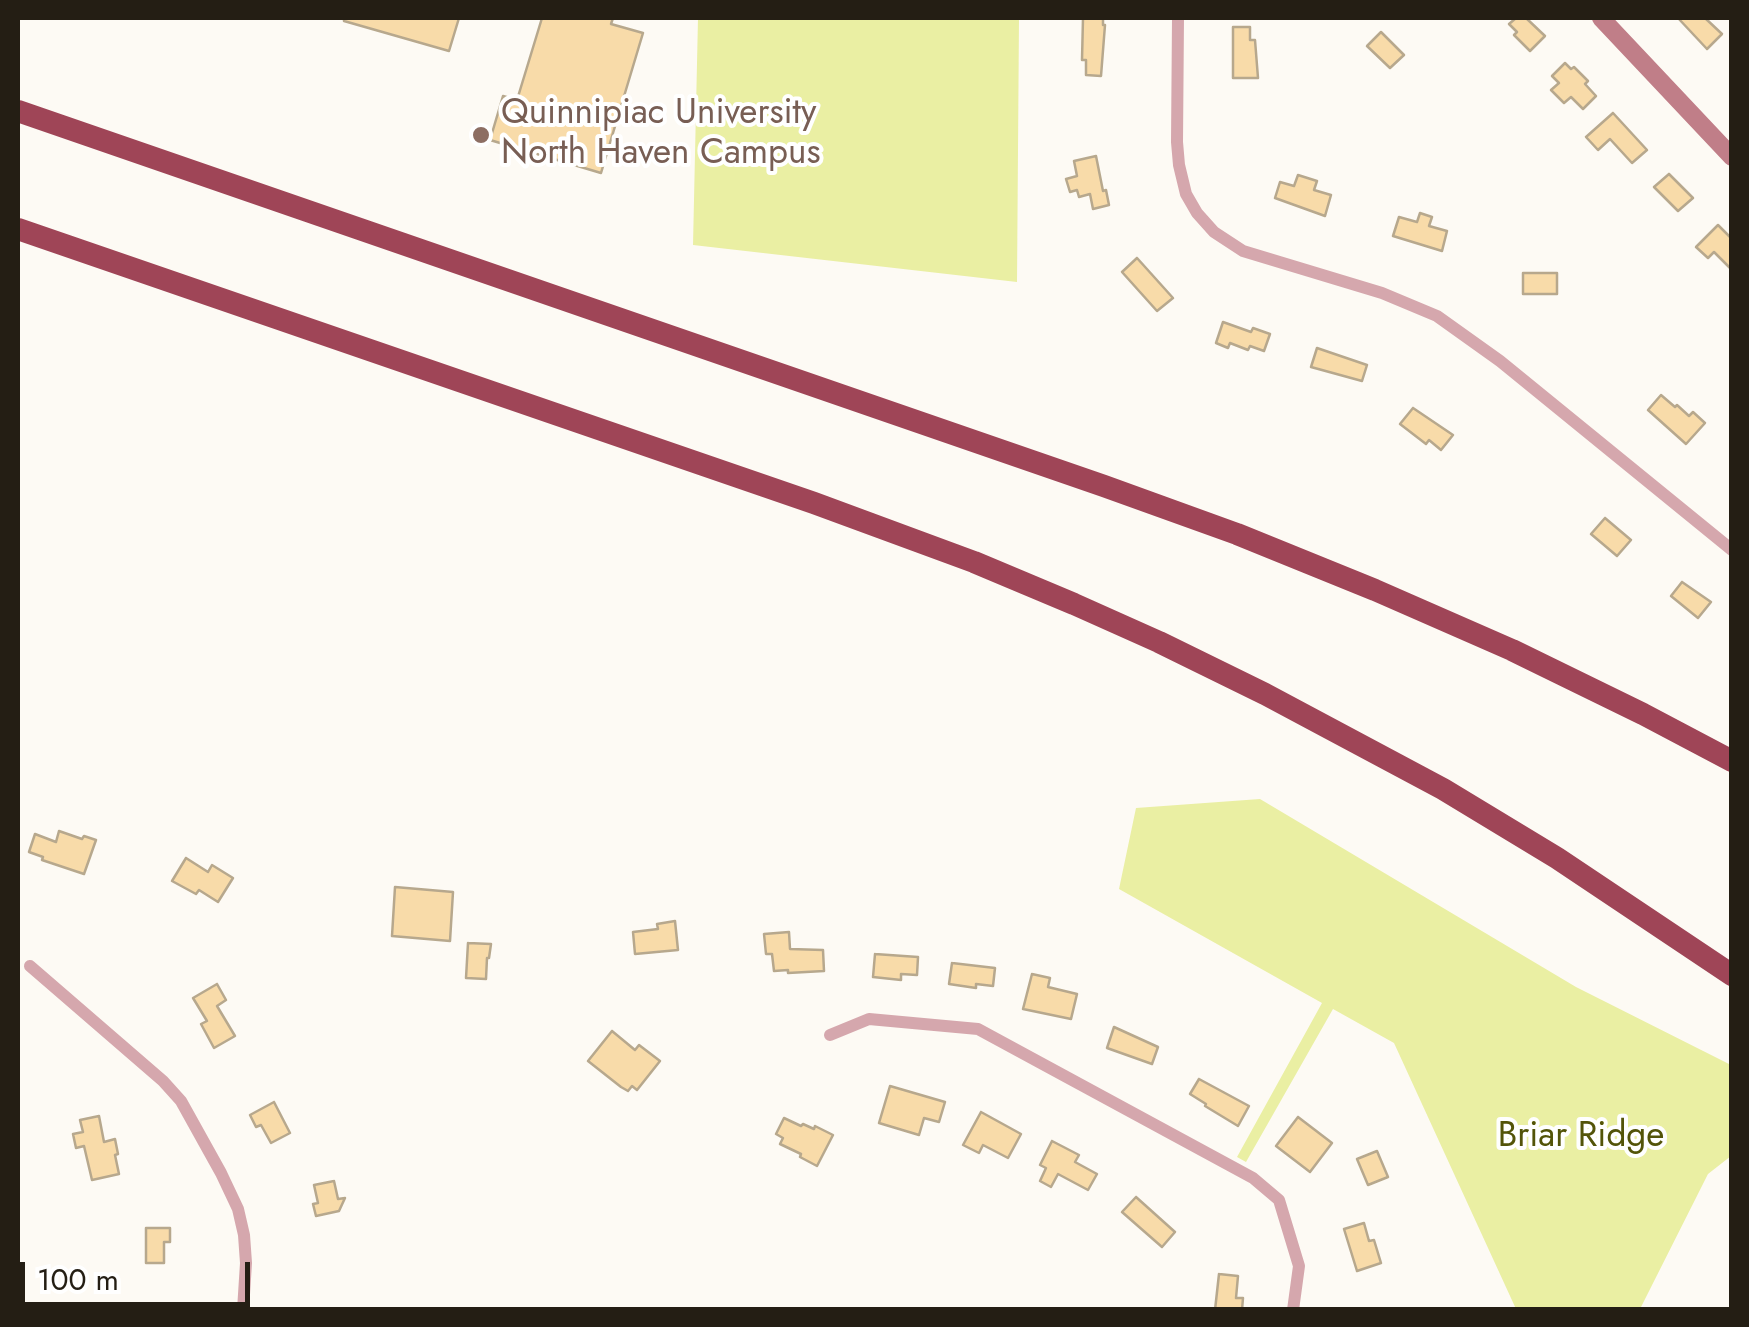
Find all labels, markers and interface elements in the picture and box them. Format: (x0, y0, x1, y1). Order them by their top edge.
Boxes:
place label: Quinnipiac University North Haven Campus (501, 94, 821, 176)
marker: Quinnipiac University North Haven Campus (470, 124, 492, 146)
park label: Briar Ridge (1498, 1117, 1664, 1159)
scale bar (25, 1242, 255, 1304)
text: 100 m (37, 1258, 119, 1301)

